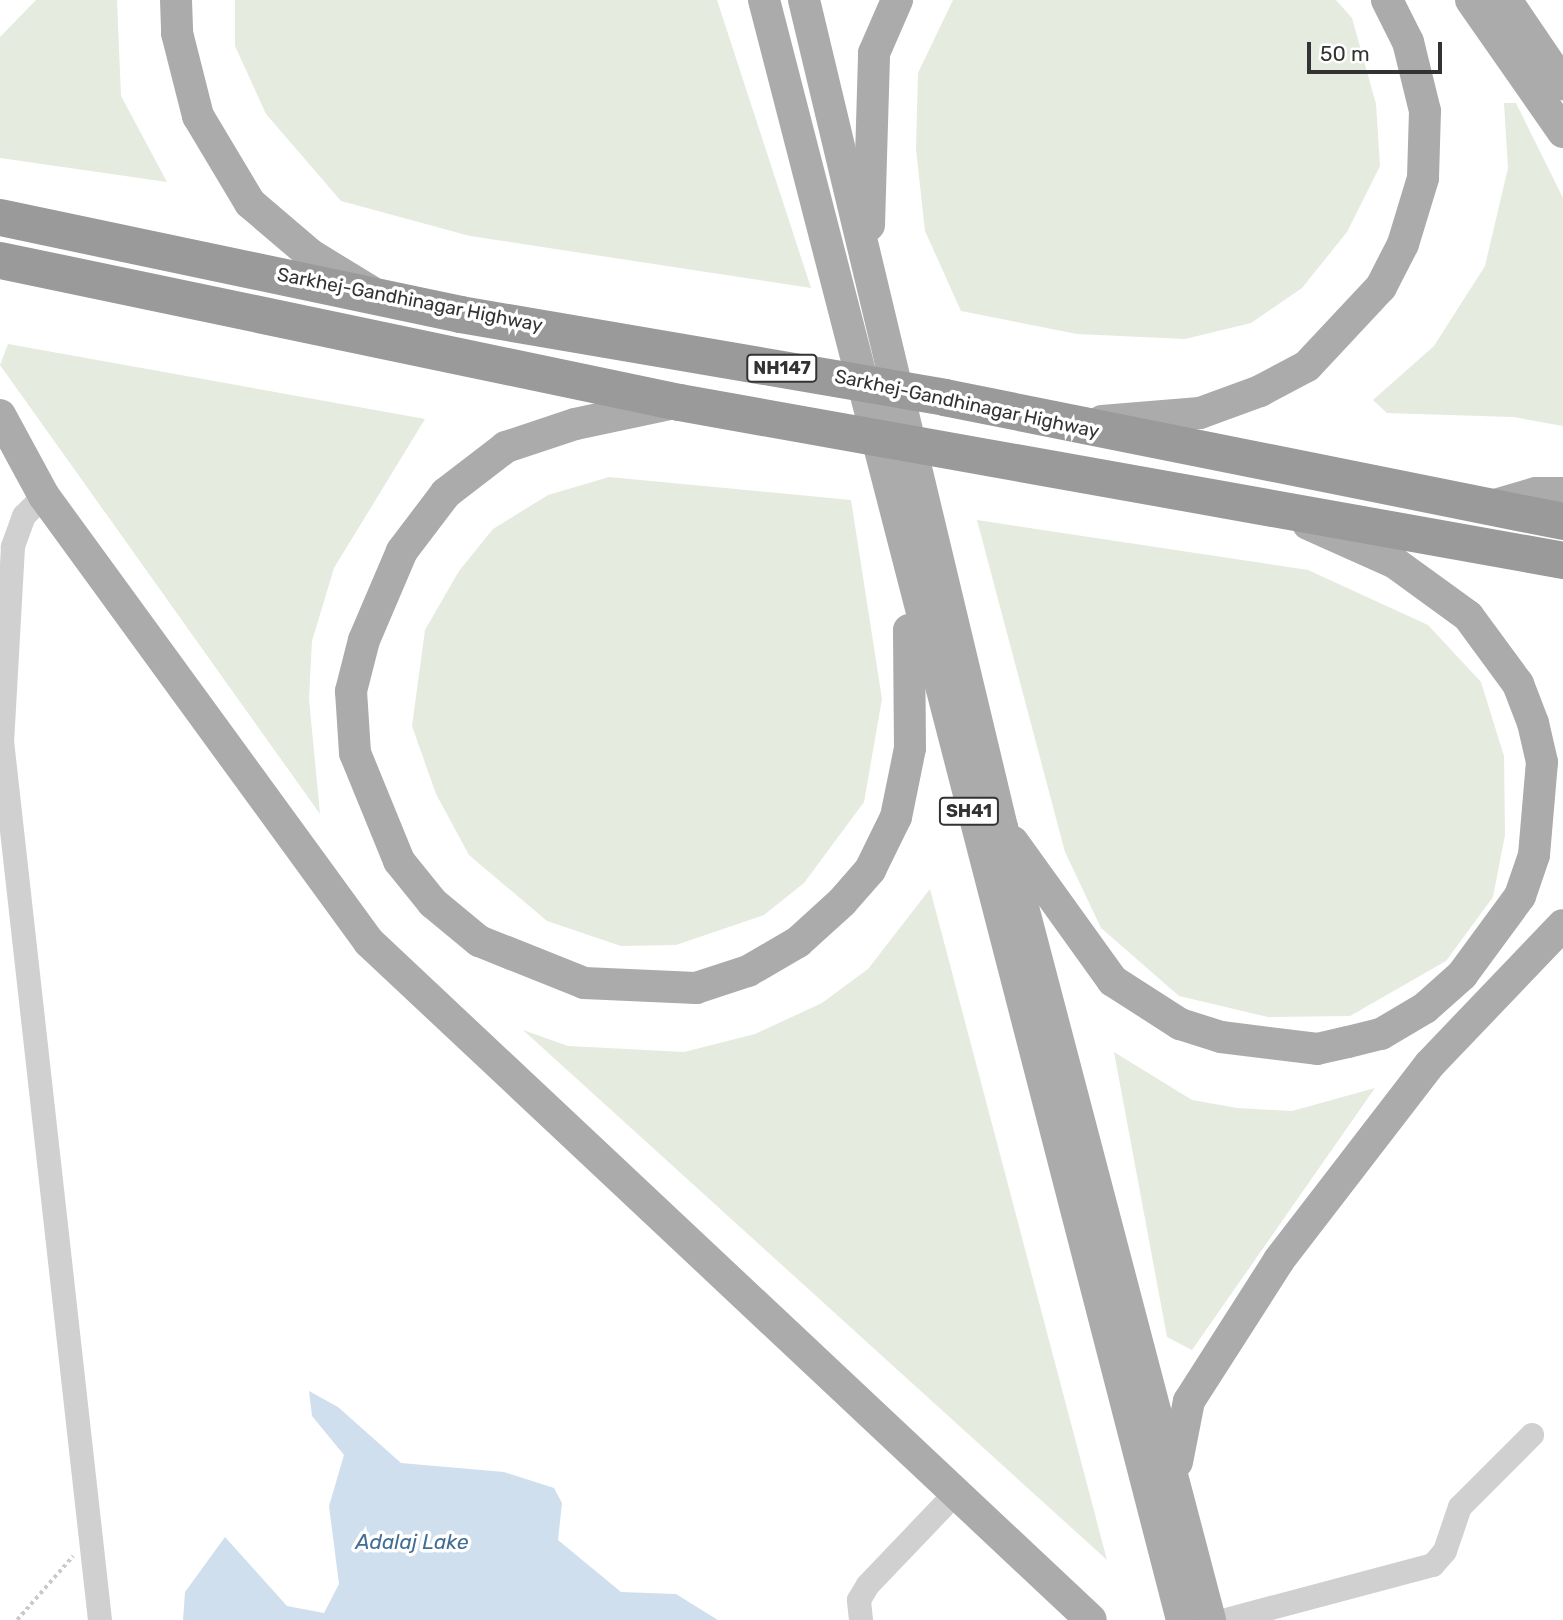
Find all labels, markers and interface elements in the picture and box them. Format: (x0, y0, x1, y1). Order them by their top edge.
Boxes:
scale bar (1311, 28, 1446, 72)
text: 50 m (1320, 41, 1370, 66)
street label: Sarkhej-Gandhinagar Highway (275, 263, 545, 337)
road number: NH147 (745, 354, 819, 382)
street label: Sarkhej-Gandhinagar Highway (832, 365, 1102, 443)
road number: SH41 (937, 796, 1000, 826)
water label: Adalaj Lake (356, 1529, 468, 1555)

